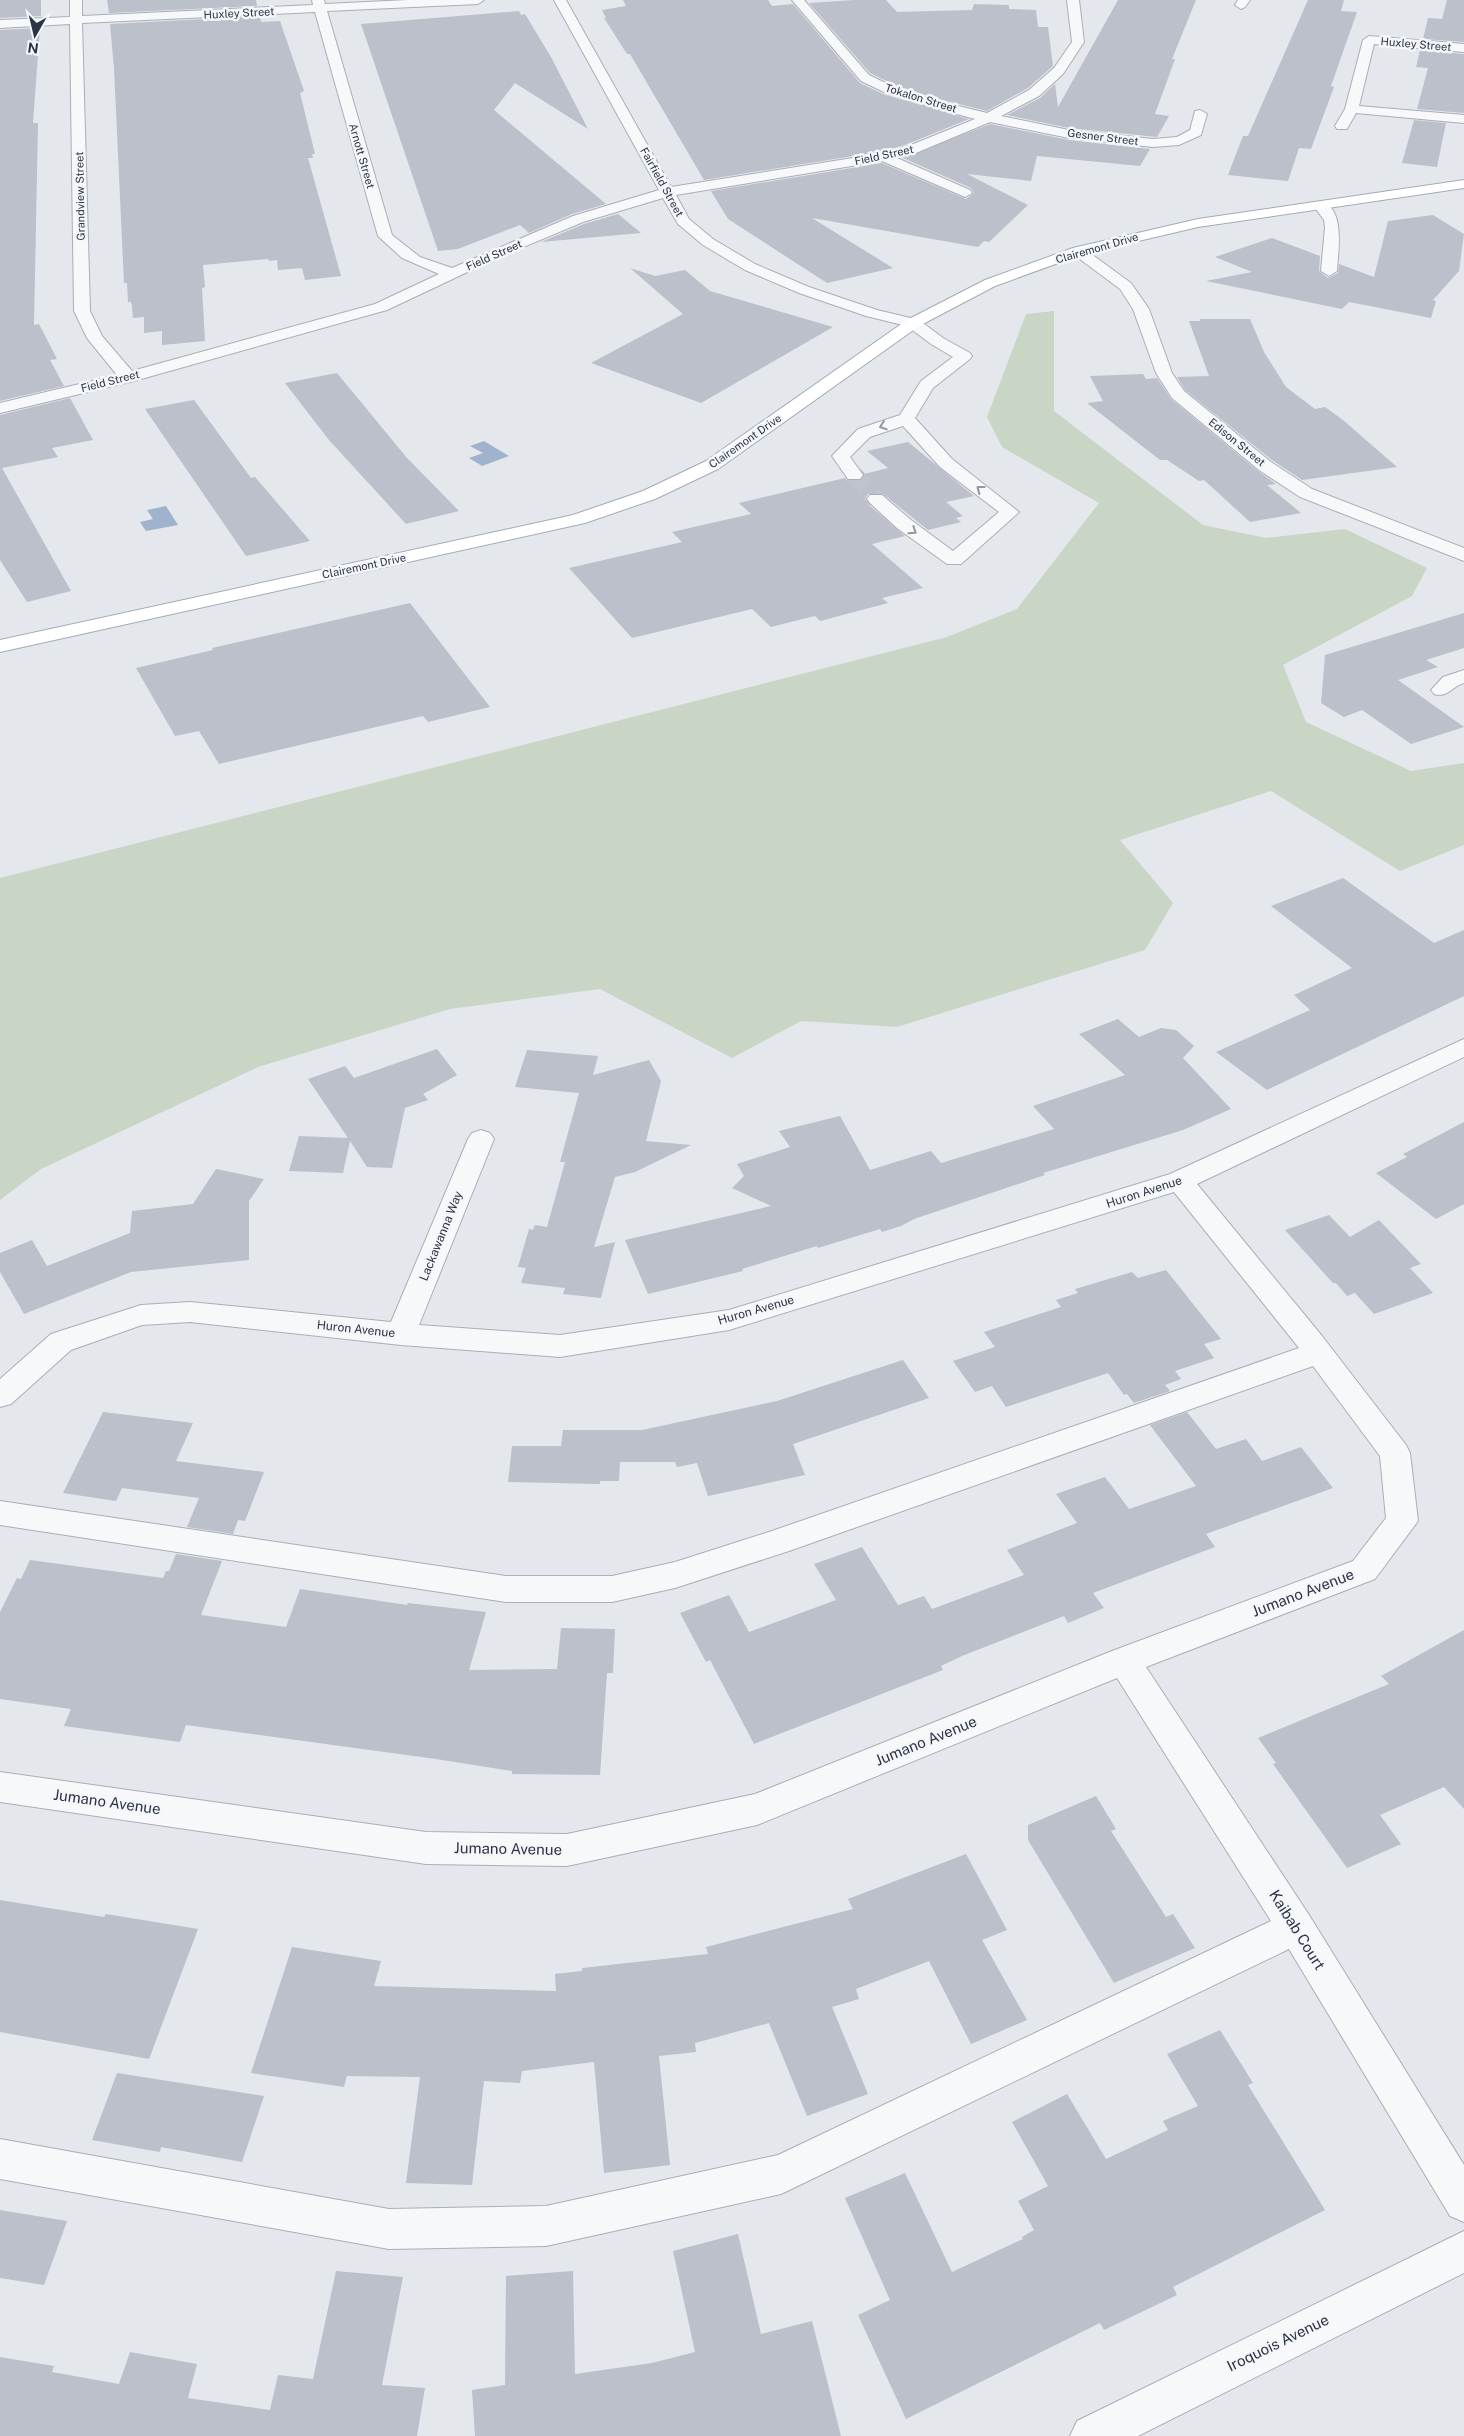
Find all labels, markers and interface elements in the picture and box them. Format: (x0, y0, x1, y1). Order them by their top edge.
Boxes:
street label: Huxley Street (203, 5, 275, 21)
north arrow (10, 10, 60, 60)
street label: Huxley Street (1380, 35, 1452, 53)
text: N (27, 39, 40, 57)
street label: Tokalon Street (884, 81, 958, 115)
street label: Arnott Street (347, 122, 377, 190)
street label: Gesner Street (1067, 127, 1139, 147)
street label: Field Street (853, 143, 915, 167)
street label: Fairfield Street (638, 145, 686, 219)
street label: Grandview Street (73, 151, 87, 241)
street label: Clairemont Drive (1054, 230, 1140, 266)
street label: Field Street (464, 237, 524, 273)
street label: Field Street (79, 368, 141, 394)
street label: Clairemont Drive (707, 412, 783, 470)
street label: Edison Street (1206, 416, 1268, 468)
one-way arrow (879, 421, 888, 431)
one-way arrow (977, 486, 986, 494)
one-way arrow (907, 525, 917, 534)
street label: Clairemont Drive (321, 551, 407, 581)
street label: Huron Avenue (1104, 1173, 1184, 1211)
street label: Lackawanna Way (417, 1189, 466, 1283)
street label: Huron Avenue (716, 1292, 796, 1328)
street label: Huron Avenue (316, 1318, 396, 1340)
street label: Jumano Avenue (1249, 1565, 1356, 1620)
street label: Jumano Avenue (873, 1712, 979, 1769)
street label: Jumano Avenue (52, 1786, 162, 1817)
street label: Jumano Avenue (454, 1839, 562, 1858)
street label: Kaibab Court (1266, 1887, 1329, 1973)
street label: Iroquois Avenue (1224, 2311, 1331, 2375)

